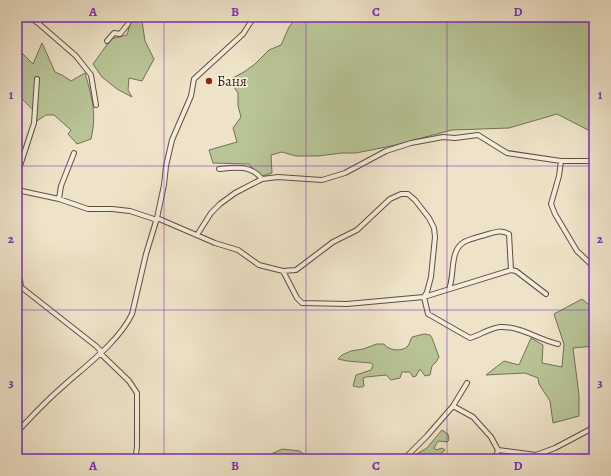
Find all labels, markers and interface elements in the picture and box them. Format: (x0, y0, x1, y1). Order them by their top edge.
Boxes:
text: A (88, 3, 98, 20)
text: B (231, 3, 239, 20)
text: C (372, 3, 380, 20)
text: D (513, 3, 523, 20)
place label: Баня (217, 72, 247, 91)
marker: Баня (204, 76, 214, 86)
text: 1 (9, 86, 14, 103)
text: 1 (598, 86, 603, 103)
text: 2 (8, 230, 15, 247)
text: 2 (597, 230, 604, 247)
text: 3 (8, 374, 14, 391)
text: 3 (597, 374, 603, 391)
text: A (88, 457, 98, 474)
text: B (231, 457, 239, 474)
text: C (372, 457, 380, 474)
text: D (513, 457, 523, 474)

